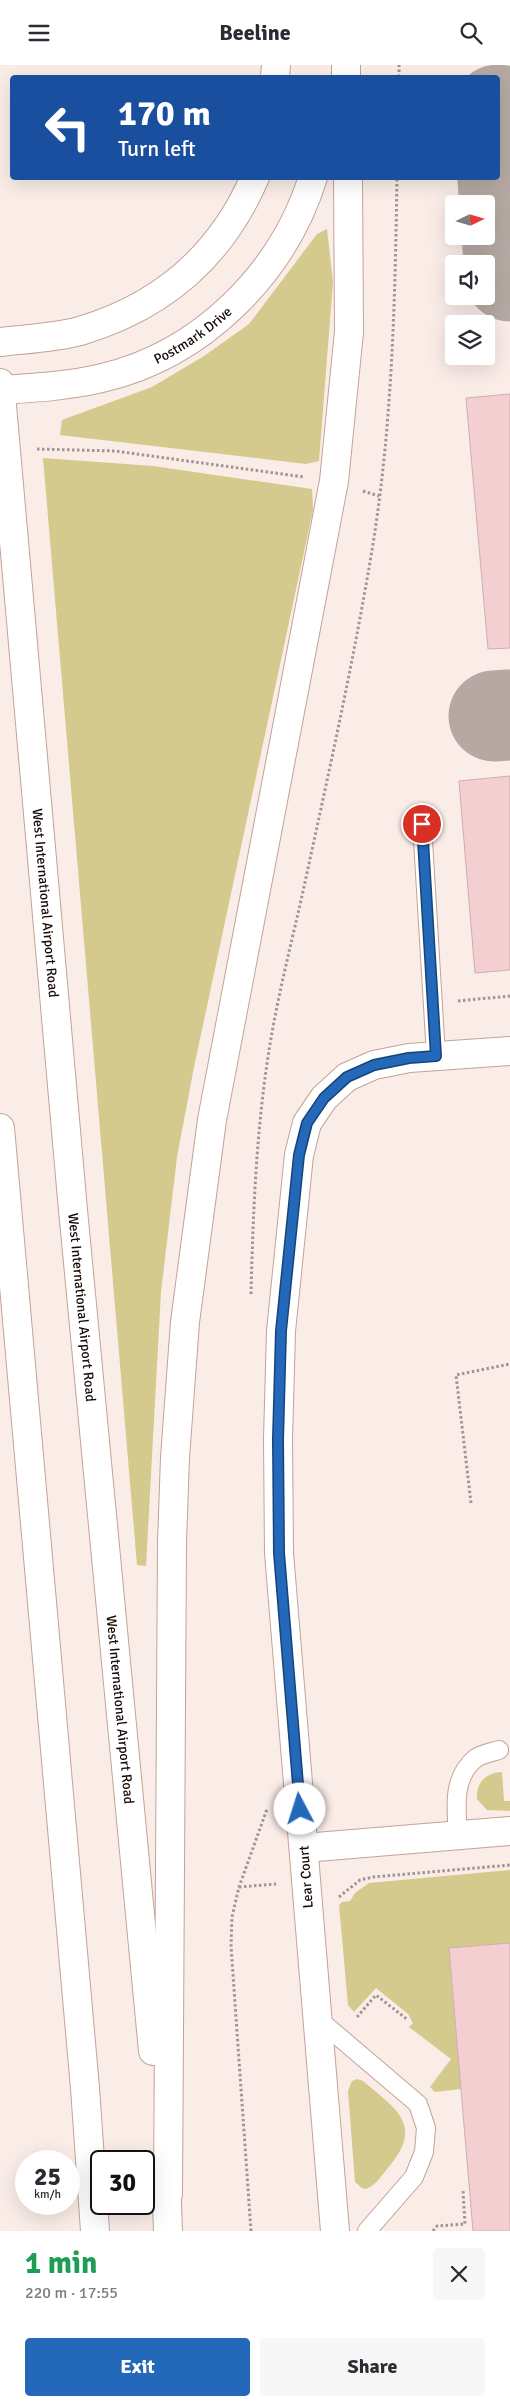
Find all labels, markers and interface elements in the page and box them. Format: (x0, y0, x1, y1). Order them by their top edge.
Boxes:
icon: menu (25, 19, 53, 47)
text: Beeline (219, 19, 291, 46)
icon: search (457, 19, 485, 47)
text: 170 m (118, 92, 211, 135)
icon: left (35, 95, 100, 160)
text: Turn left (118, 135, 196, 162)
north arrow (445, 195, 495, 245)
map controls (445, 195, 495, 365)
button: sound (445, 255, 495, 305)
street label: Postmark Drive (151, 303, 235, 367)
button: layers (445, 315, 495, 365)
pin (401, 803, 443, 845)
street label: West International Airport Road (29, 808, 63, 998)
icon: arrive (408, 810, 436, 838)
street label: West International Airport Road (65, 1212, 100, 1402)
street label: West International Airport Road (103, 1614, 138, 1805)
position arrow (273, 1782, 325, 1834)
street label: Lear Court (295, 1845, 317, 1909)
speed limit sign: 30 (90, 2150, 155, 2215)
text: 25 (34, 2161, 61, 2192)
text: km/h (34, 2187, 61, 2202)
text: 1 min (25, 2245, 97, 2282)
button: close (433, 2248, 485, 2300)
text: 220 m · 17:55 (25, 2283, 118, 2303)
button: Exit (25, 2338, 250, 2396)
button: Share (260, 2338, 485, 2396)

